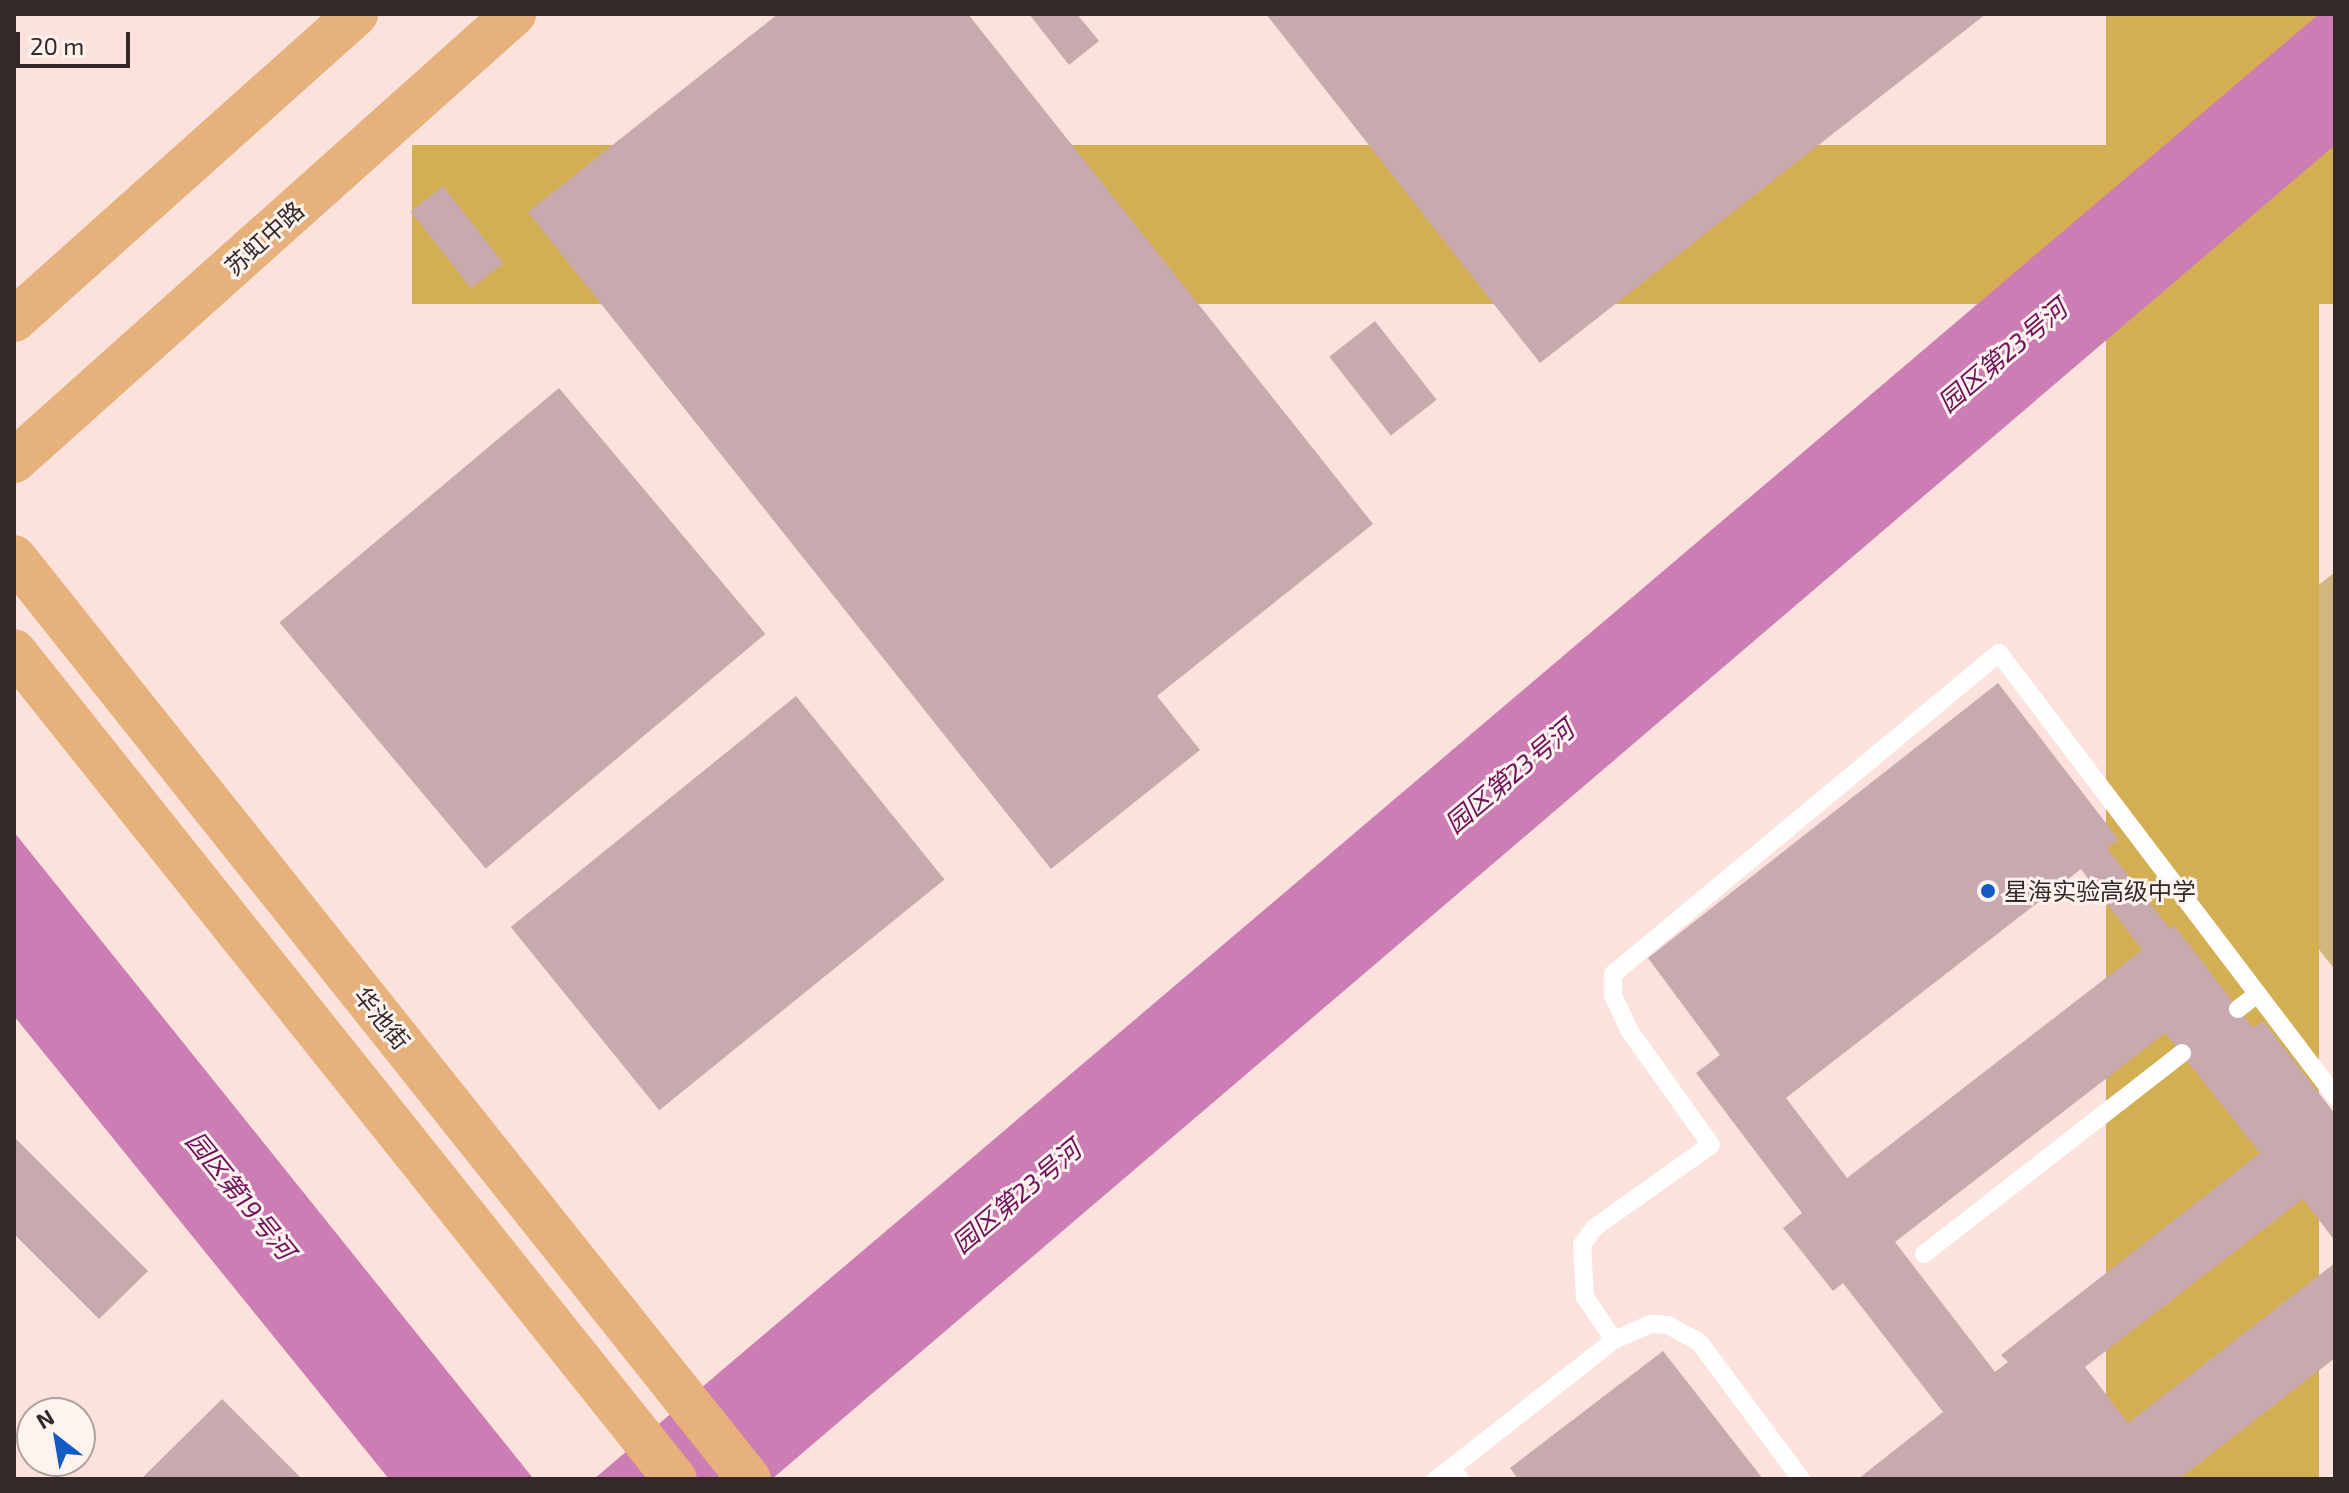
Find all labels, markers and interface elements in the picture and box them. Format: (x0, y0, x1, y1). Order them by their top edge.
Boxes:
scale bar (20, 16, 134, 66)
text: 20 m (30, 31, 84, 60)
street label: 苏虹中路 (219, 195, 309, 281)
water label: 园区第23号河 (1931, 292, 2073, 418)
water label: 园区第23号河 (1438, 713, 1580, 839)
place label: 星海实验高级中学 (2004, 877, 2196, 905)
marker: 星海实验高级中学 (1979, 882, 1997, 900)
street label: 华池街 (348, 981, 416, 1055)
water label: 园区第19号河 (180, 1125, 302, 1265)
water label: 园区第23号河 (945, 1133, 1087, 1259)
north arrow (16, 1397, 96, 1477)
text: N (31, 1403, 58, 1433)

